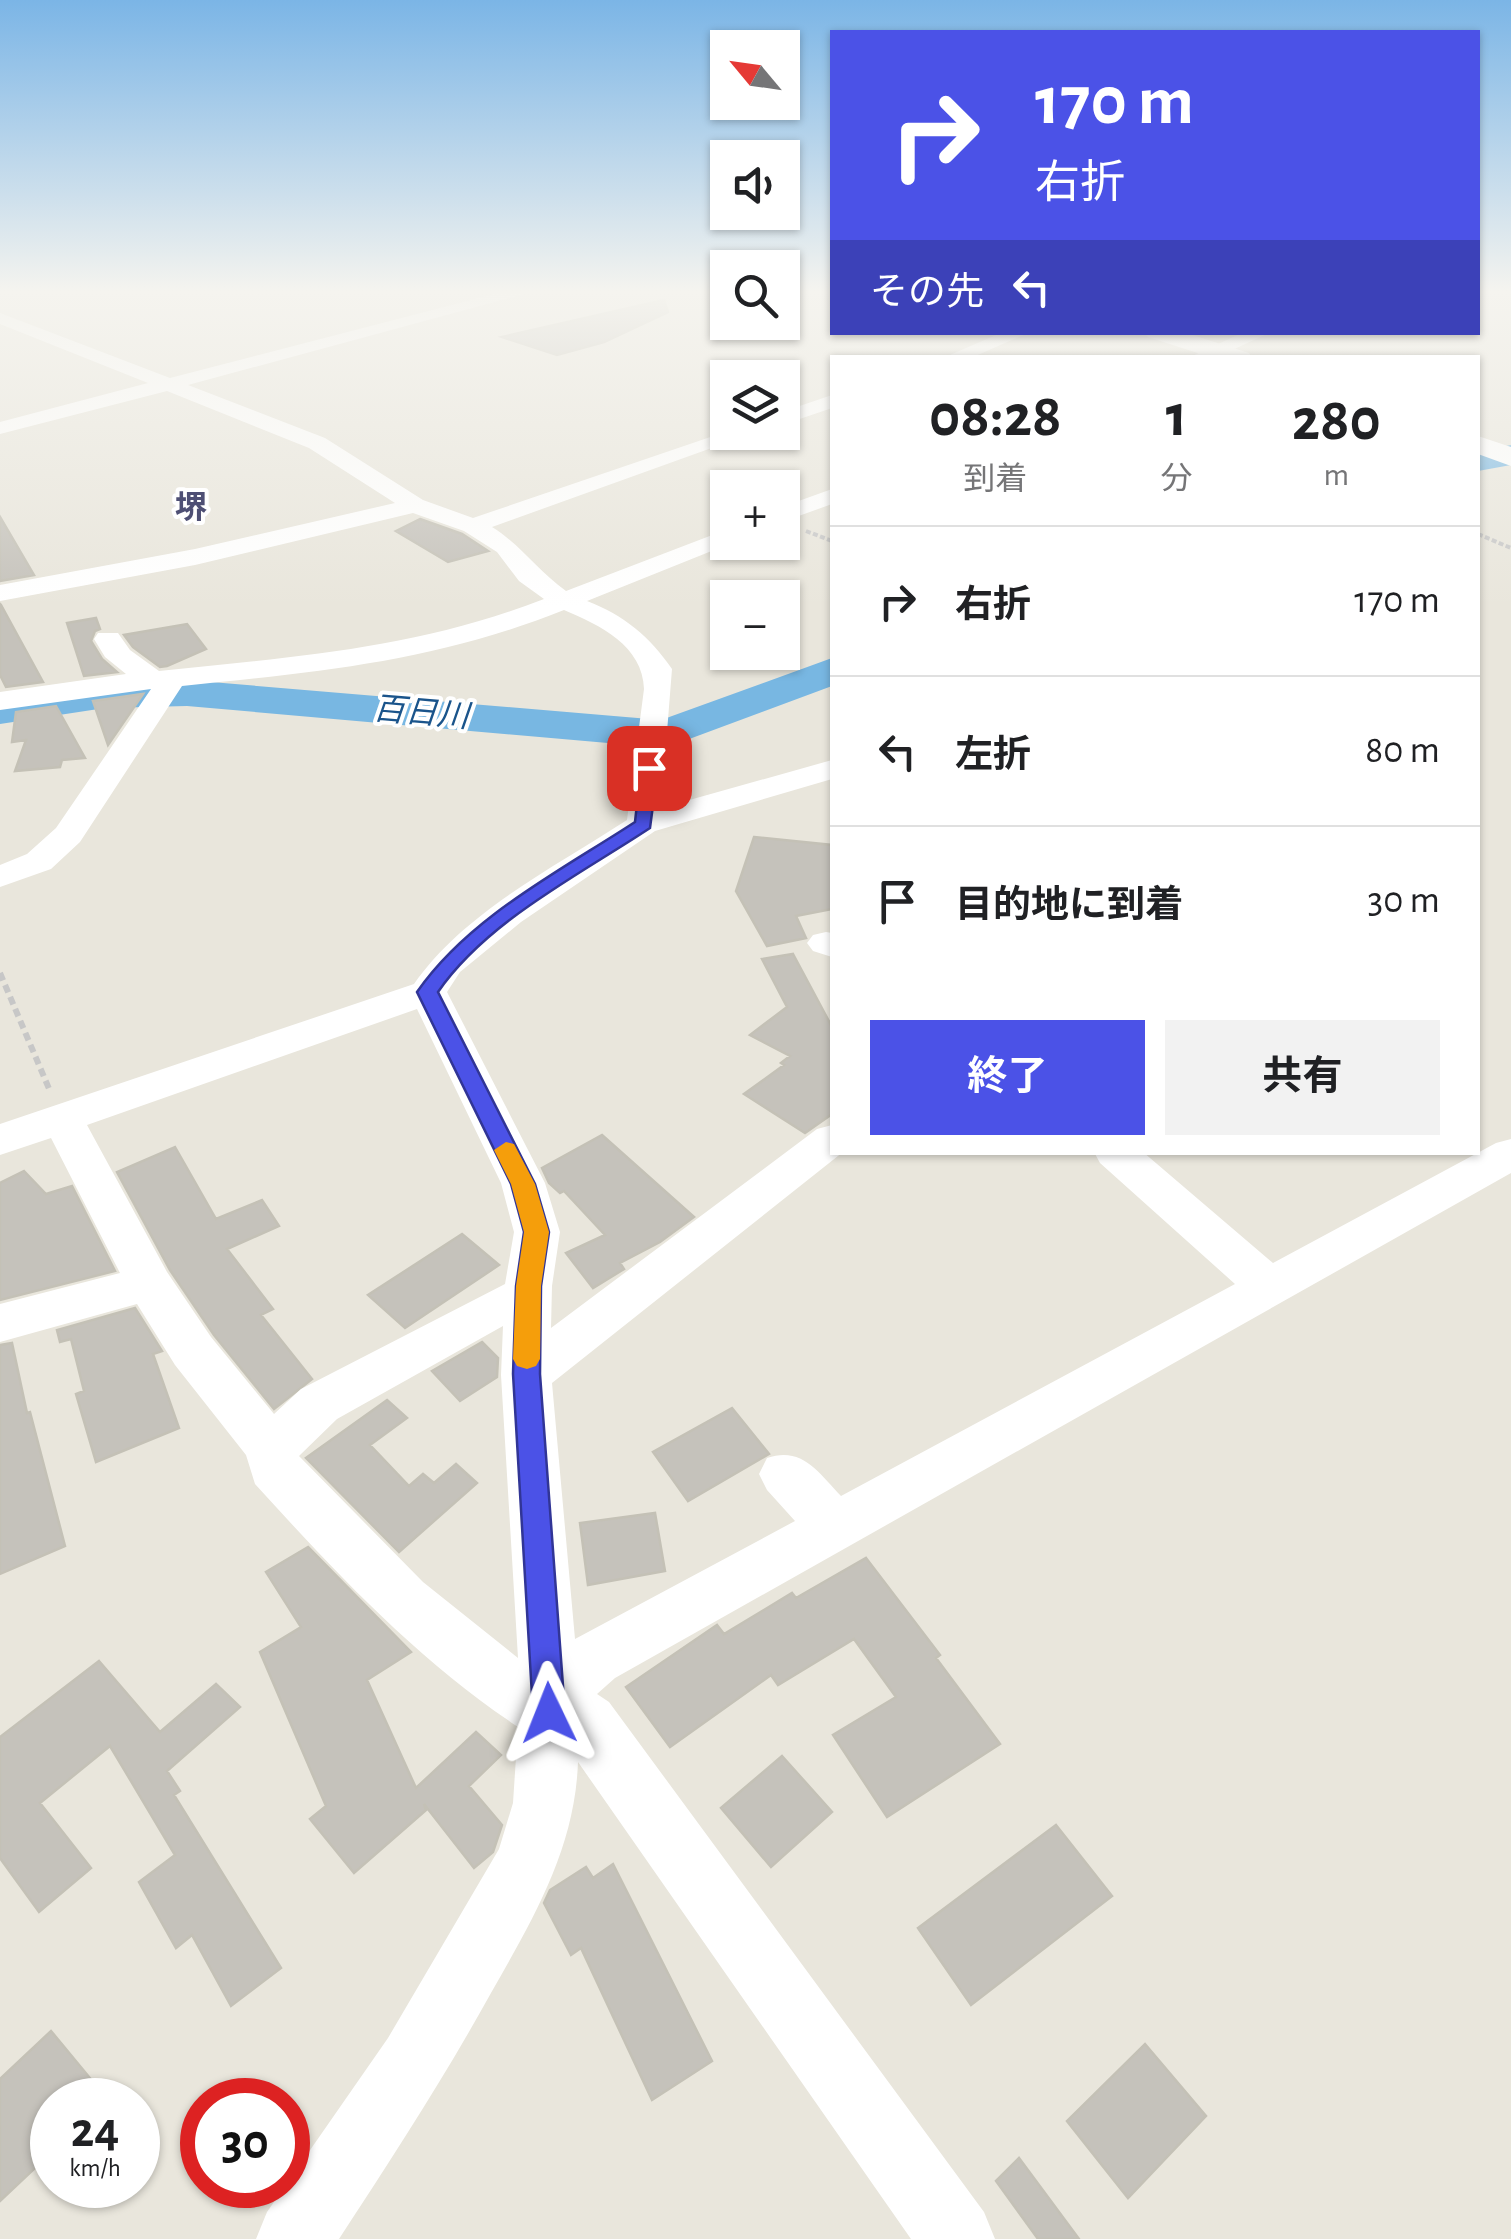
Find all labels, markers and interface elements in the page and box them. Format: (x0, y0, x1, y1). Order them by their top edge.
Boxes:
north arrow (710, 30, 800, 120)
map controls (710, 30, 800, 670)
text: 170 m (1035, 67, 1194, 137)
icon: right (870, 70, 1000, 200)
button: sound (710, 140, 800, 230)
text: 右折 (1035, 161, 1125, 206)
button: search (710, 250, 800, 340)
icon: left (1004, 260, 1059, 315)
text: その先 (870, 274, 984, 312)
button: layers (710, 360, 800, 450)
text: 08:28 (929, 387, 1062, 447)
text: 1 (1166, 387, 1187, 447)
text: 280 (1292, 391, 1381, 451)
text: m (1324, 459, 1349, 491)
text: 到着 (963, 463, 1027, 495)
text: 分 (1161, 463, 1193, 495)
button: + (710, 470, 800, 560)
district label: 堺 (175, 491, 207, 524)
icon: right (870, 574, 925, 629)
button: − (710, 580, 800, 670)
text: 170 m (1354, 582, 1440, 620)
text: 右折 (955, 587, 1031, 625)
water label: 百日川 (372, 693, 473, 733)
icon: left (870, 724, 925, 779)
pin (607, 726, 692, 811)
text: 80 m (1365, 732, 1440, 770)
text: 左折 (955, 737, 1031, 775)
icon: arrive (622, 741, 677, 796)
icon: arrive (870, 874, 925, 929)
text: 30 m (1368, 882, 1440, 920)
text: 目的地に到着 (955, 887, 1183, 925)
button: 終了 (870, 1020, 1145, 1135)
button: 共有 (1165, 1020, 1440, 1135)
position arrow (497, 1661, 601, 1765)
speed limit sign: 30 (180, 2078, 310, 2208)
text: 24 (71, 2106, 119, 2156)
text: km/h (69, 2156, 121, 2181)

